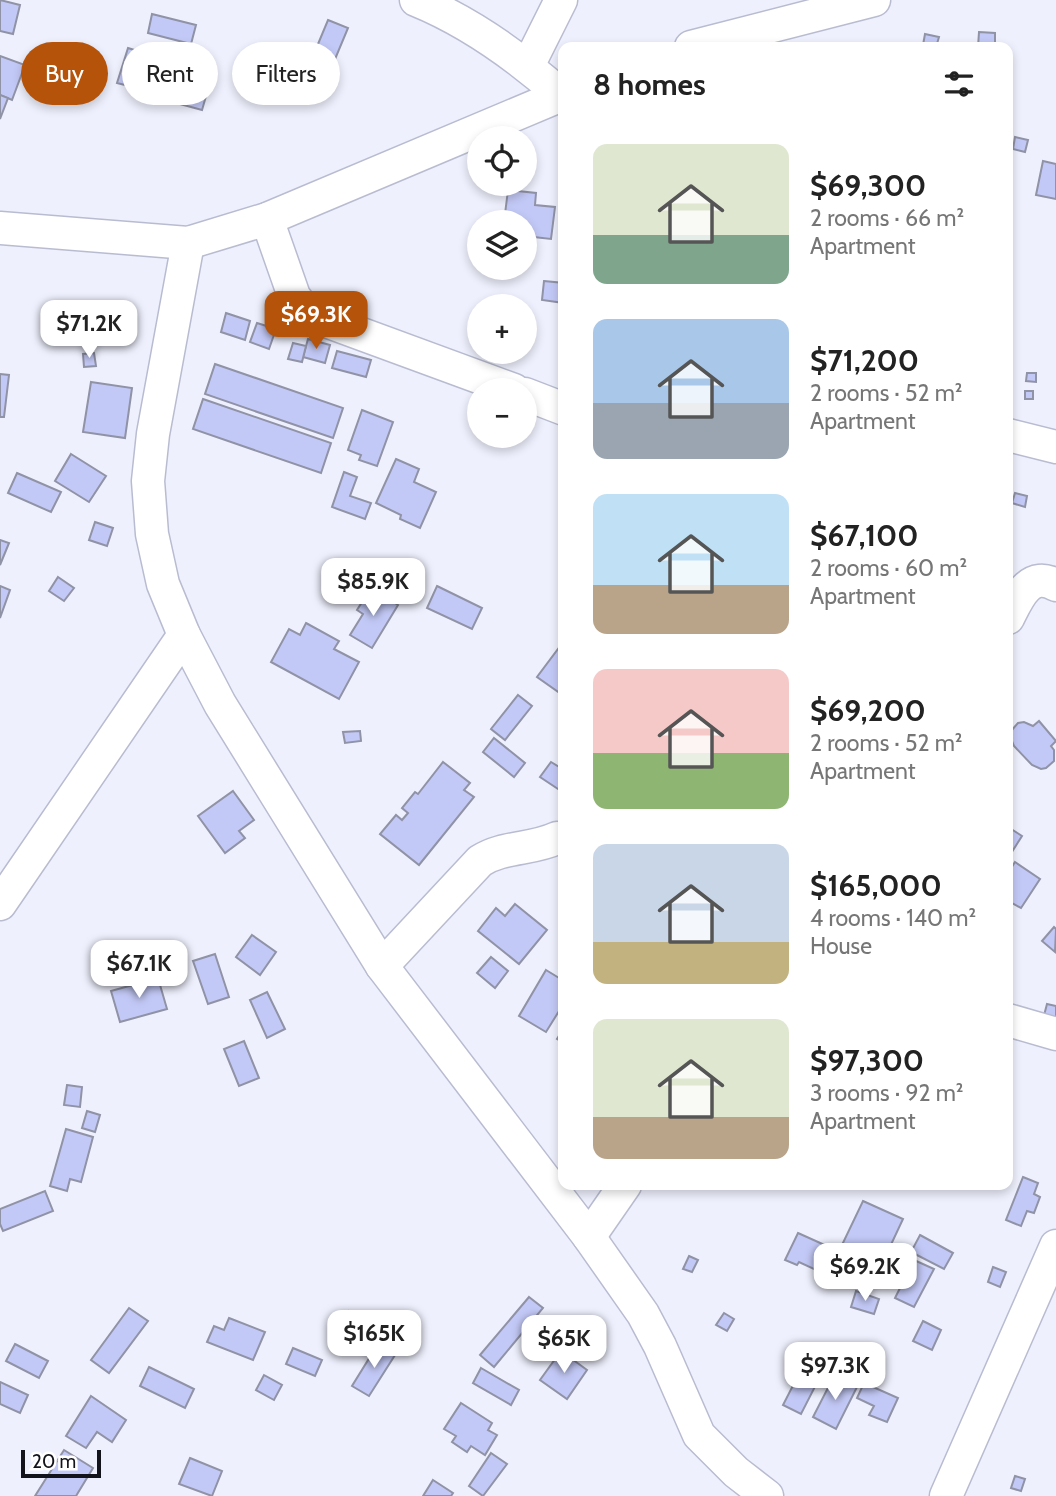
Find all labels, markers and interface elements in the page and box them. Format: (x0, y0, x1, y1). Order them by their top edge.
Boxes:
chip: Buy (21, 42, 108, 105)
chip: Rent (122, 42, 218, 105)
chip: Filters (232, 42, 340, 105)
icon: filters (940, 65, 978, 103)
text: 8 homes (593, 66, 706, 103)
map controls (467, 126, 537, 448)
button: locate (467, 126, 537, 196)
text: $69,300 (810, 167, 926, 204)
icon: home (649, 172, 733, 256)
text: 2 rooms · 66 m² (810, 204, 964, 232)
button: layers (467, 210, 537, 280)
text: Apartment (810, 232, 915, 260)
pin: $69.3K (259, 292, 373, 351)
button: + (467, 294, 537, 364)
pin: $71.2K (32, 300, 146, 360)
text: $69.3K (281, 300, 351, 328)
text: $71.2K (56, 309, 122, 337)
text: $71,200 (810, 342, 919, 379)
icon: home (649, 347, 733, 431)
button: − (467, 378, 537, 448)
text: 2 rooms · 52 m² (810, 379, 963, 407)
text: Apartment (810, 407, 915, 435)
text: $67,100 (810, 517, 918, 554)
icon: home (649, 522, 733, 606)
text: 2 rooms · 60 m² (810, 554, 967, 582)
pin: $85.9K (316, 558, 430, 618)
text: $85.9K (337, 567, 409, 595)
text: Apartment (810, 582, 915, 610)
text: $69,200 (810, 692, 926, 729)
icon: home (649, 697, 733, 781)
text: 2 rooms · 52 m² (810, 729, 963, 757)
text: Apartment (810, 757, 915, 785)
text: $165,000 (810, 867, 942, 904)
icon: home (649, 872, 733, 956)
text: 4 rooms · 140 m² (810, 904, 976, 932)
text: House (810, 932, 872, 960)
pin: $67.1K (82, 940, 196, 1000)
text: $67.1K (107, 949, 171, 977)
text: $97,300 (810, 1042, 924, 1079)
icon: home (649, 1047, 733, 1131)
text: 3 rooms · 92 m² (810, 1079, 964, 1107)
text: Apartment (810, 1107, 915, 1135)
pin: $69.2K (808, 1244, 922, 1303)
text: $69.2K (830, 1252, 900, 1280)
pin: $165K (325, 1310, 423, 1370)
pin: $65K (523, 1316, 605, 1375)
text: $165K (343, 1319, 405, 1347)
text: $65K (537, 1324, 591, 1352)
pin: $97.3K (778, 1342, 892, 1402)
text: $97.3K (800, 1351, 870, 1379)
scale bar (21, 1447, 102, 1479)
text: 20 m (32, 1450, 76, 1473)

